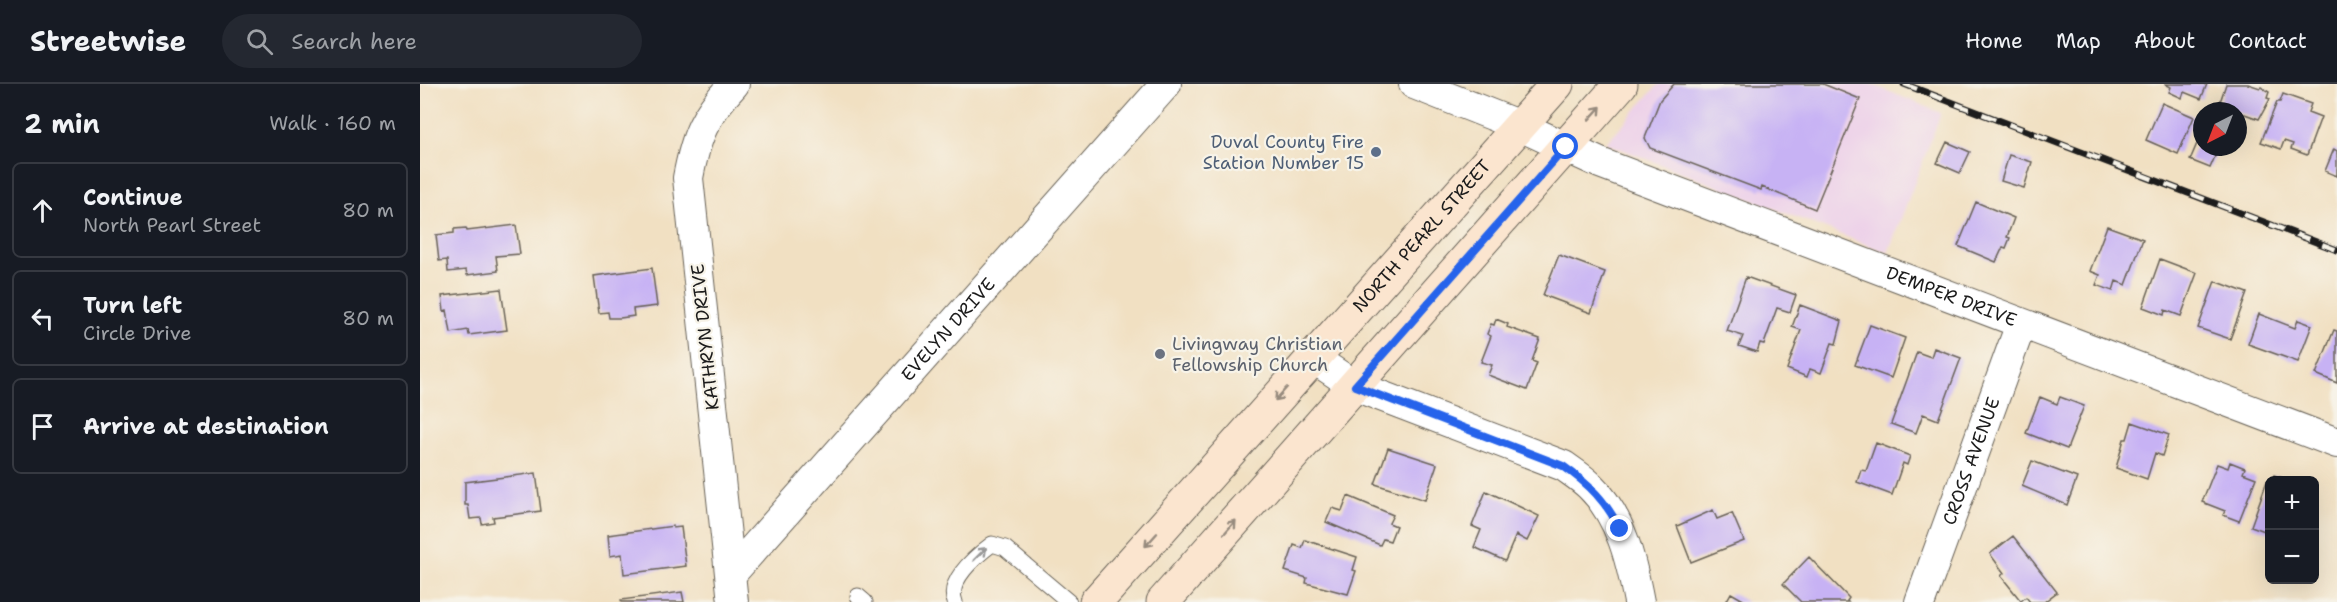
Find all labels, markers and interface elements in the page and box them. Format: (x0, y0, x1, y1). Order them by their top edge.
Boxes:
search box (222, 14, 642, 68)
text: Streetwise (30, 22, 186, 60)
icon: search (243, 25, 276, 58)
text: Search here (291, 27, 417, 56)
text: Home (1965, 27, 2023, 55)
text: Map (2056, 27, 2101, 55)
text: About (2134, 27, 2195, 55)
text: Contact (2228, 27, 2307, 55)
north arrow (2193, 102, 2247, 156)
one-way arrow (1589, 105, 1602, 121)
text: 2 min (24, 106, 100, 141)
text: Walk · 160 m (269, 110, 396, 136)
place label: Duval County Fire Station Number 15 (1203, 130, 1364, 175)
route start (1552, 133, 1578, 159)
marker: Duval County Fire Station Number 15 (1369, 145, 1383, 159)
street label: NORTH PEARL STREET (1347, 154, 1496, 318)
text: Continue (83, 183, 183, 212)
icon: ahead (26, 194, 59, 227)
text: 80 m (342, 197, 394, 223)
text: North Pearl Street (83, 212, 261, 238)
street label: DEMPER DRIVE (1883, 261, 2020, 332)
street label: KATHRYN DRIVE (685, 263, 725, 411)
street label: EVELYN DRIVE (896, 273, 1001, 386)
text: Turn left (83, 291, 182, 320)
icon: left (26, 302, 59, 335)
text: 80 m (342, 305, 394, 331)
text: Circle Drive (83, 320, 192, 346)
place label: Livingway Christian Fellowship Church (1172, 332, 1343, 377)
marker: Livingway Christian Fellowship Church (1153, 347, 1167, 361)
one-way arrow (1274, 387, 1288, 402)
street label: CROSS AVENUE (1937, 394, 2005, 528)
icon: arrive (26, 410, 59, 443)
text: Arrive at destination (83, 412, 329, 441)
map controls (2265, 476, 2319, 584)
button: + (2265, 476, 2319, 530)
route end (1606, 515, 1632, 541)
one-way arrow (1223, 520, 1237, 535)
button: − (2265, 530, 2319, 584)
one-way arrow (1144, 532, 1158, 547)
one-way arrow (973, 547, 988, 561)

